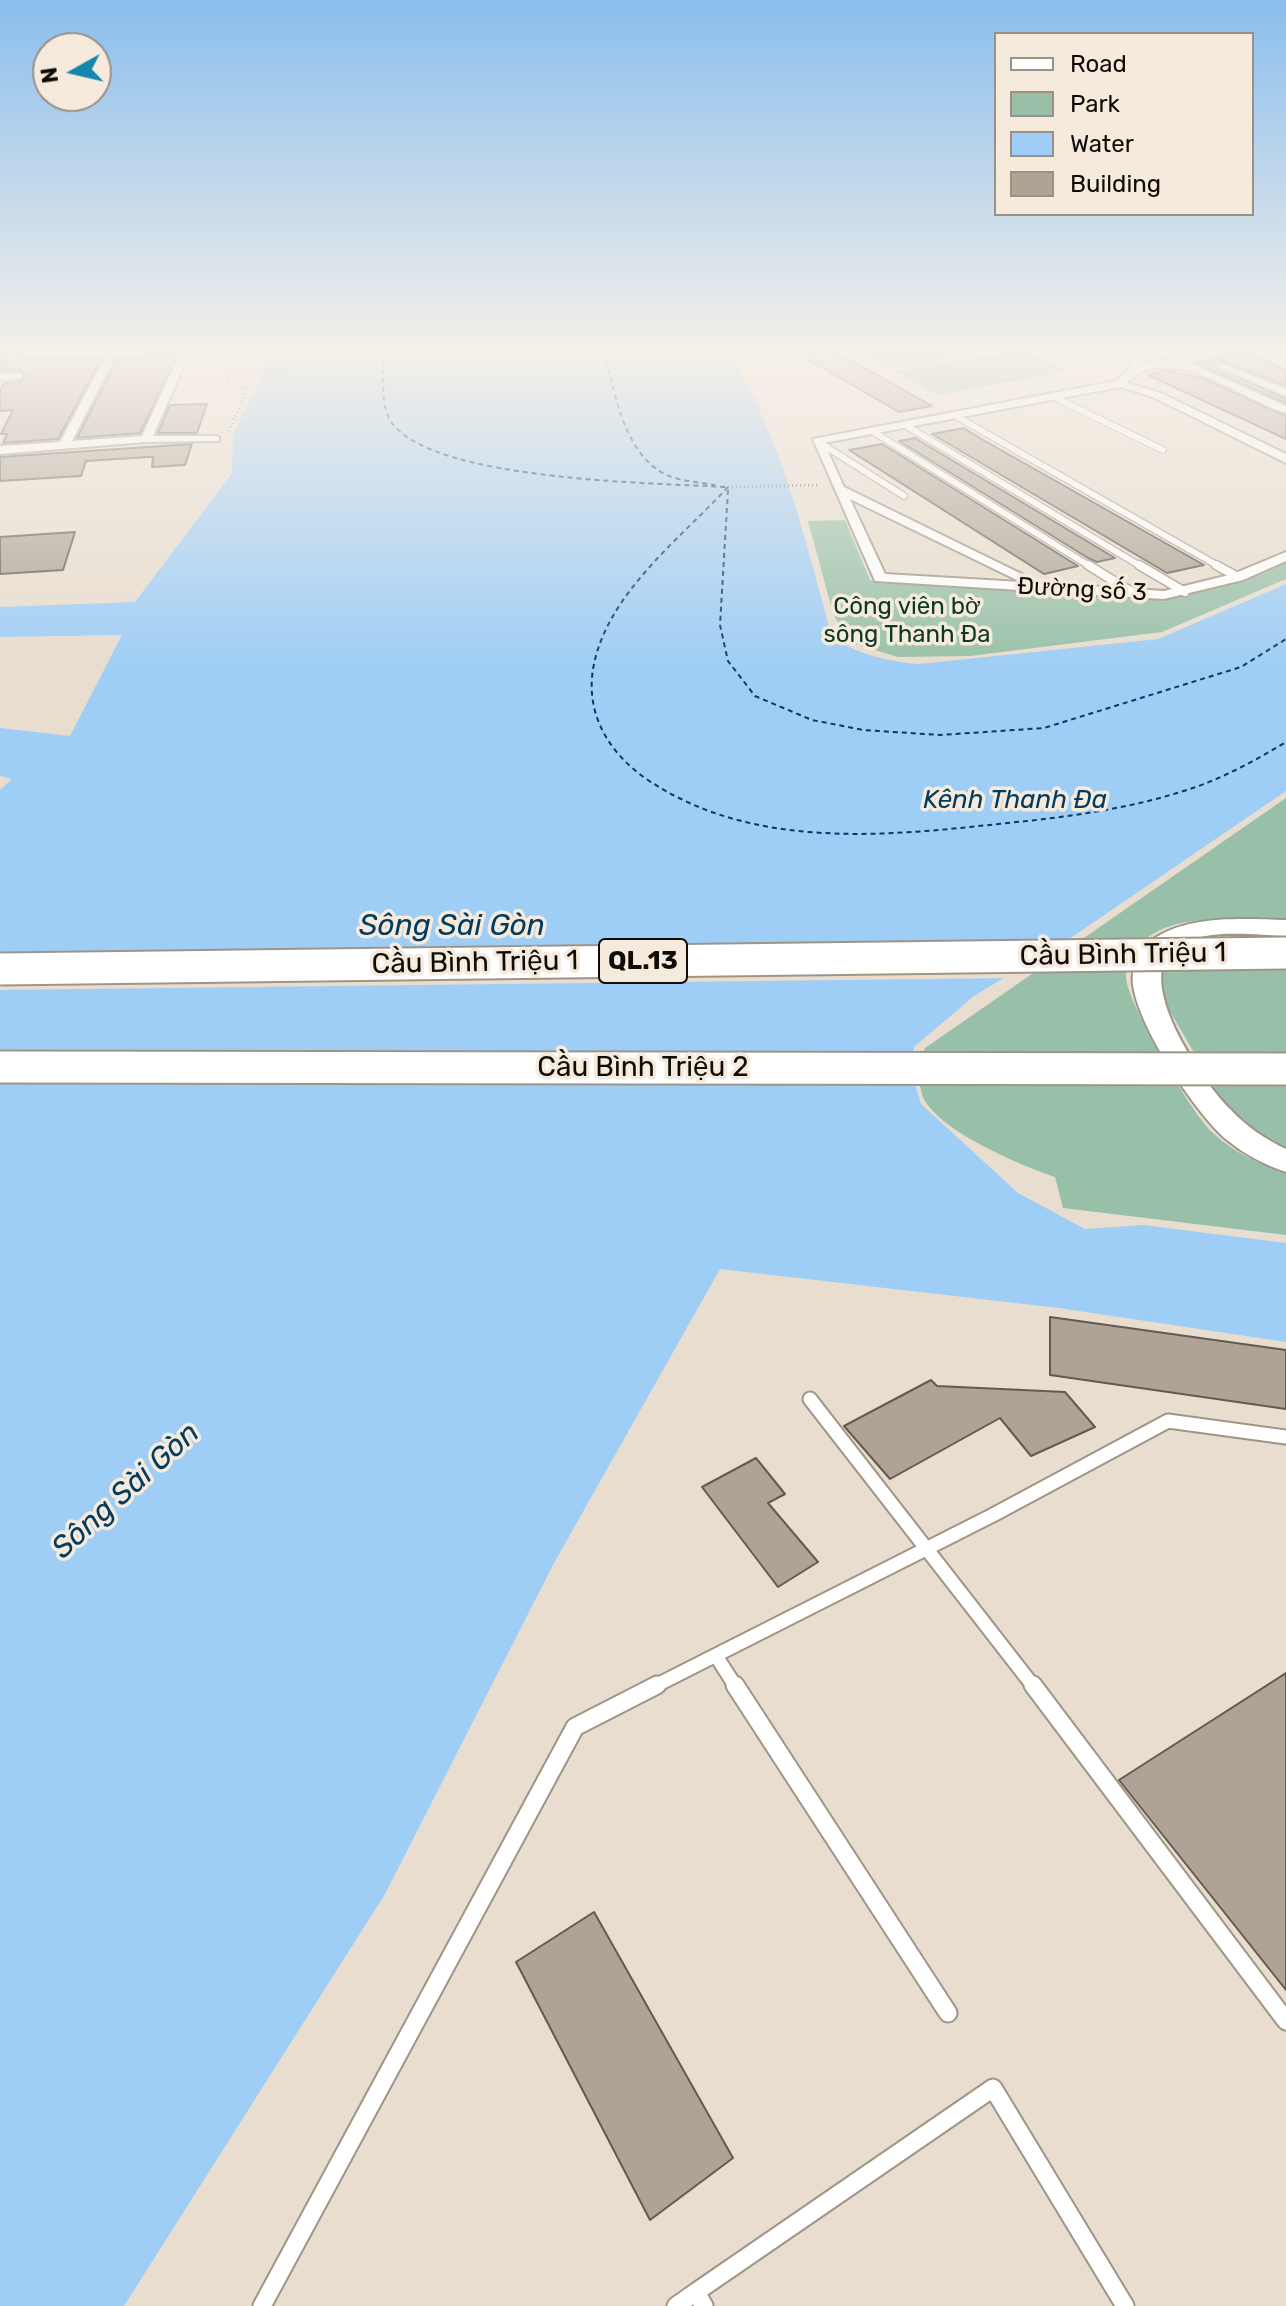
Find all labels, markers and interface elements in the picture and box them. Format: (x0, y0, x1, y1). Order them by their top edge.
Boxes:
north arrow (32, 32, 112, 112)
legend (994, 32, 1254, 216)
text: Road (1070, 50, 1127, 78)
text: N (35, 65, 64, 85)
text: Park (1070, 90, 1120, 118)
text: Water (1070, 130, 1134, 158)
text: Building (1070, 170, 1161, 198)
street label: Đường số 3 (1017, 572, 1147, 608)
park label: Công viên bờ sông Thanh Đa (823, 593, 991, 649)
water label: Kênh Thanh Đa (923, 784, 1107, 816)
water label: Sông Sài Gòn (359, 908, 545, 944)
street label: Cầu Bình Triệu 1 (1019, 936, 1227, 974)
road number: QL.13 (599, 939, 687, 983)
street label: Cầu Bình Triệu 1 (371, 944, 579, 982)
street label: Cầu Bình Triệu 2 (537, 1051, 749, 1085)
water label: Sông Sài Gòn (45, 1415, 207, 1567)

